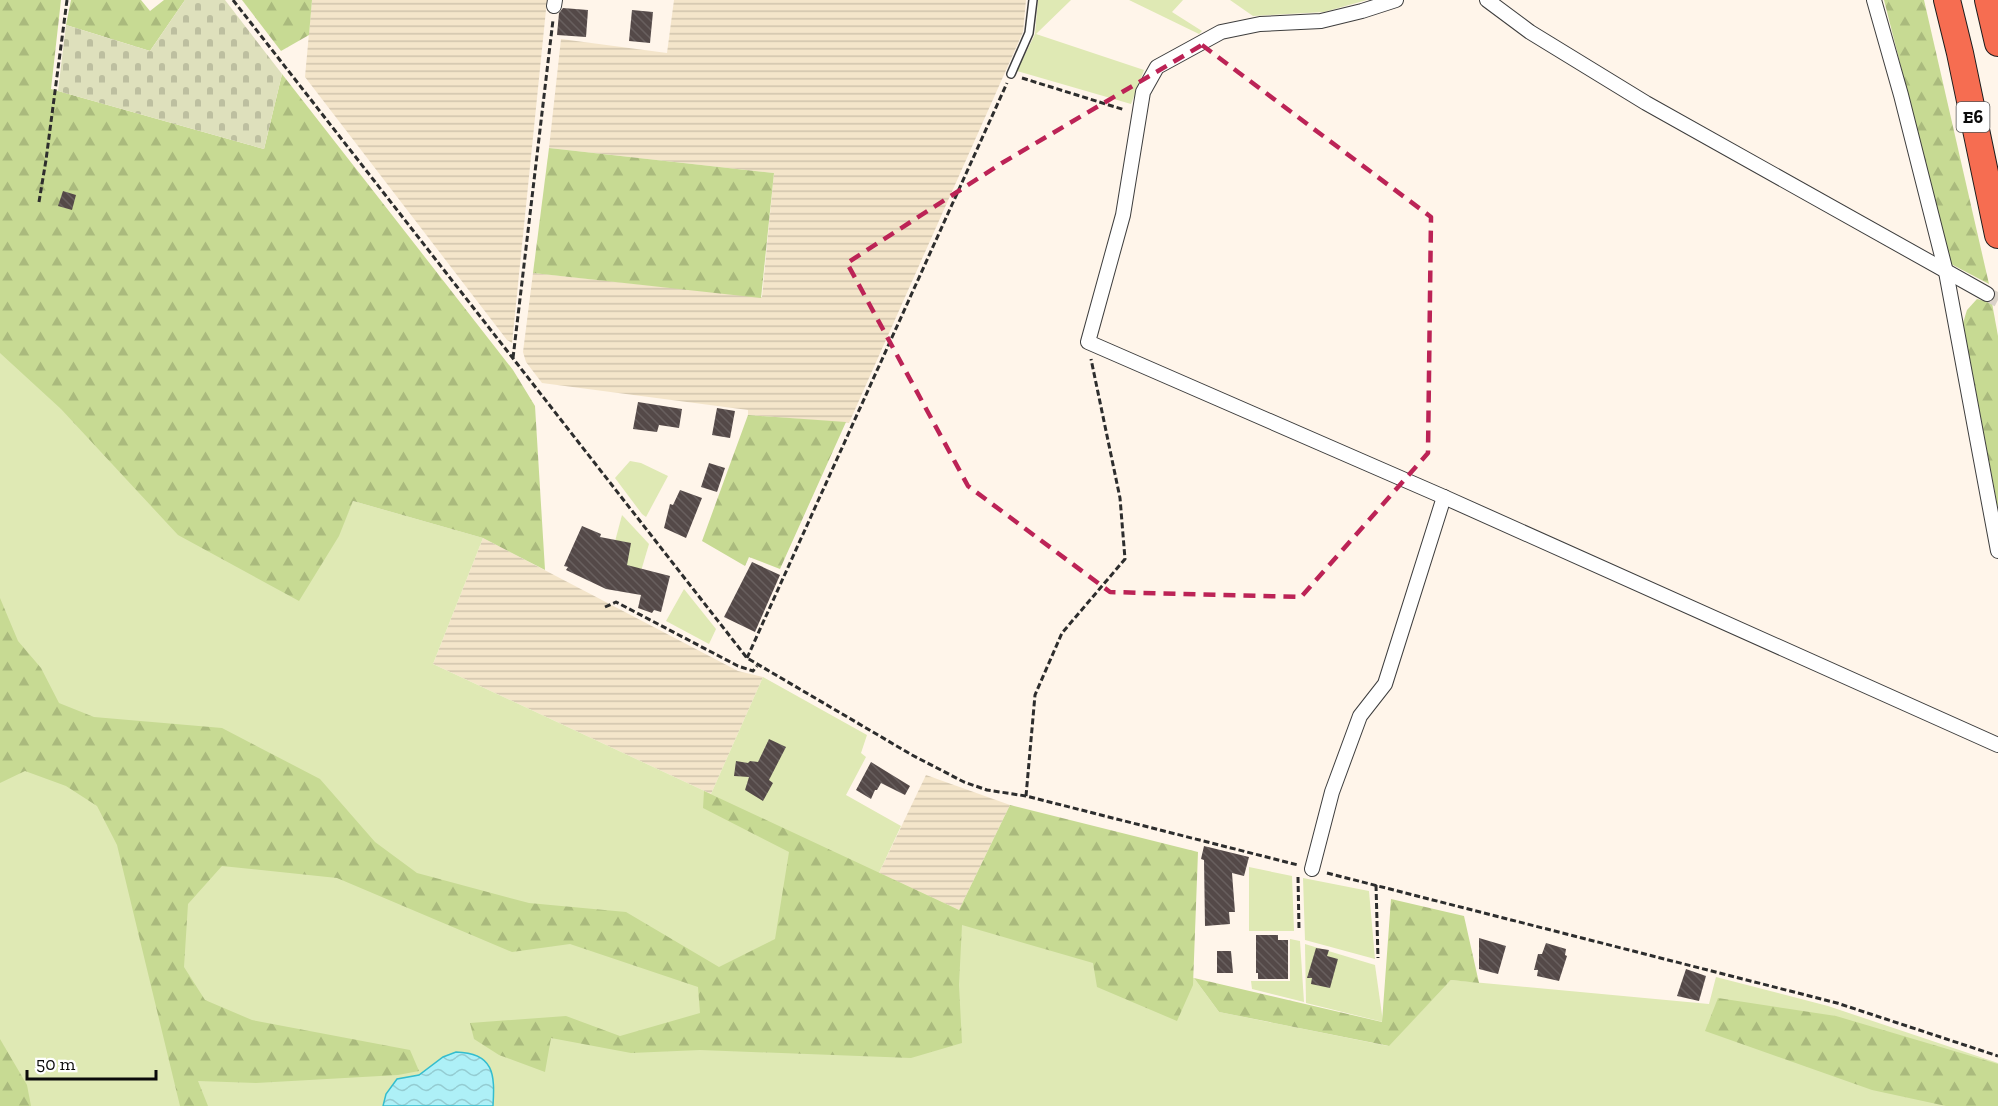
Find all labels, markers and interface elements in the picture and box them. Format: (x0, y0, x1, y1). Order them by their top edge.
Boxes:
road number: E6 (1956, 102, 1990, 132)
scale bar (27, 1043, 156, 1081)
text: 50 m (36, 1053, 76, 1075)

